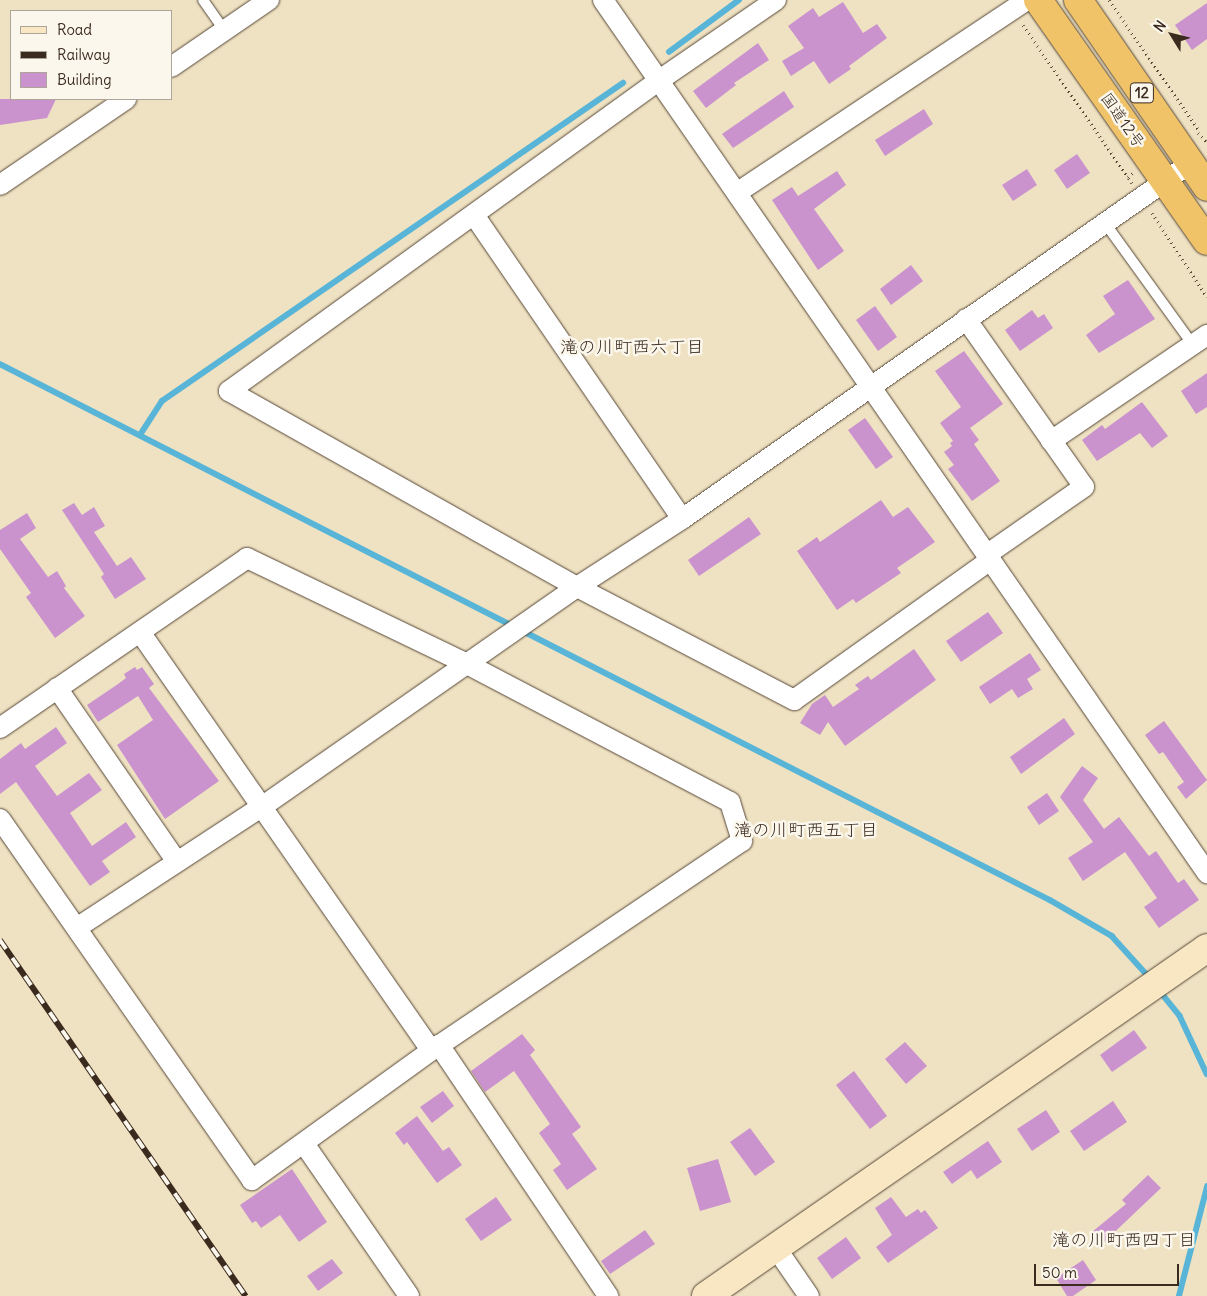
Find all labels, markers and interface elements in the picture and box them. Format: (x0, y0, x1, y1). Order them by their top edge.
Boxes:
legend (10, 10, 172, 100)
north arrow (1147, 10, 1197, 60)
text: N (1150, 17, 1170, 35)
text: Road (57, 20, 92, 39)
text: Railway (57, 45, 111, 64)
text: Building (57, 70, 112, 89)
road number: 12 (1130, 80, 1154, 106)
street label: 国道12号 (1097, 89, 1149, 151)
district label: 滝の川町西六丁目 (560, 336, 704, 358)
district label: 滝の川町西五丁目 (734, 819, 878, 841)
district label: 滝の川町西四丁目 (1052, 1229, 1196, 1251)
scale bar (1037, 1254, 1182, 1286)
text: 50 m (1042, 1263, 1077, 1282)

